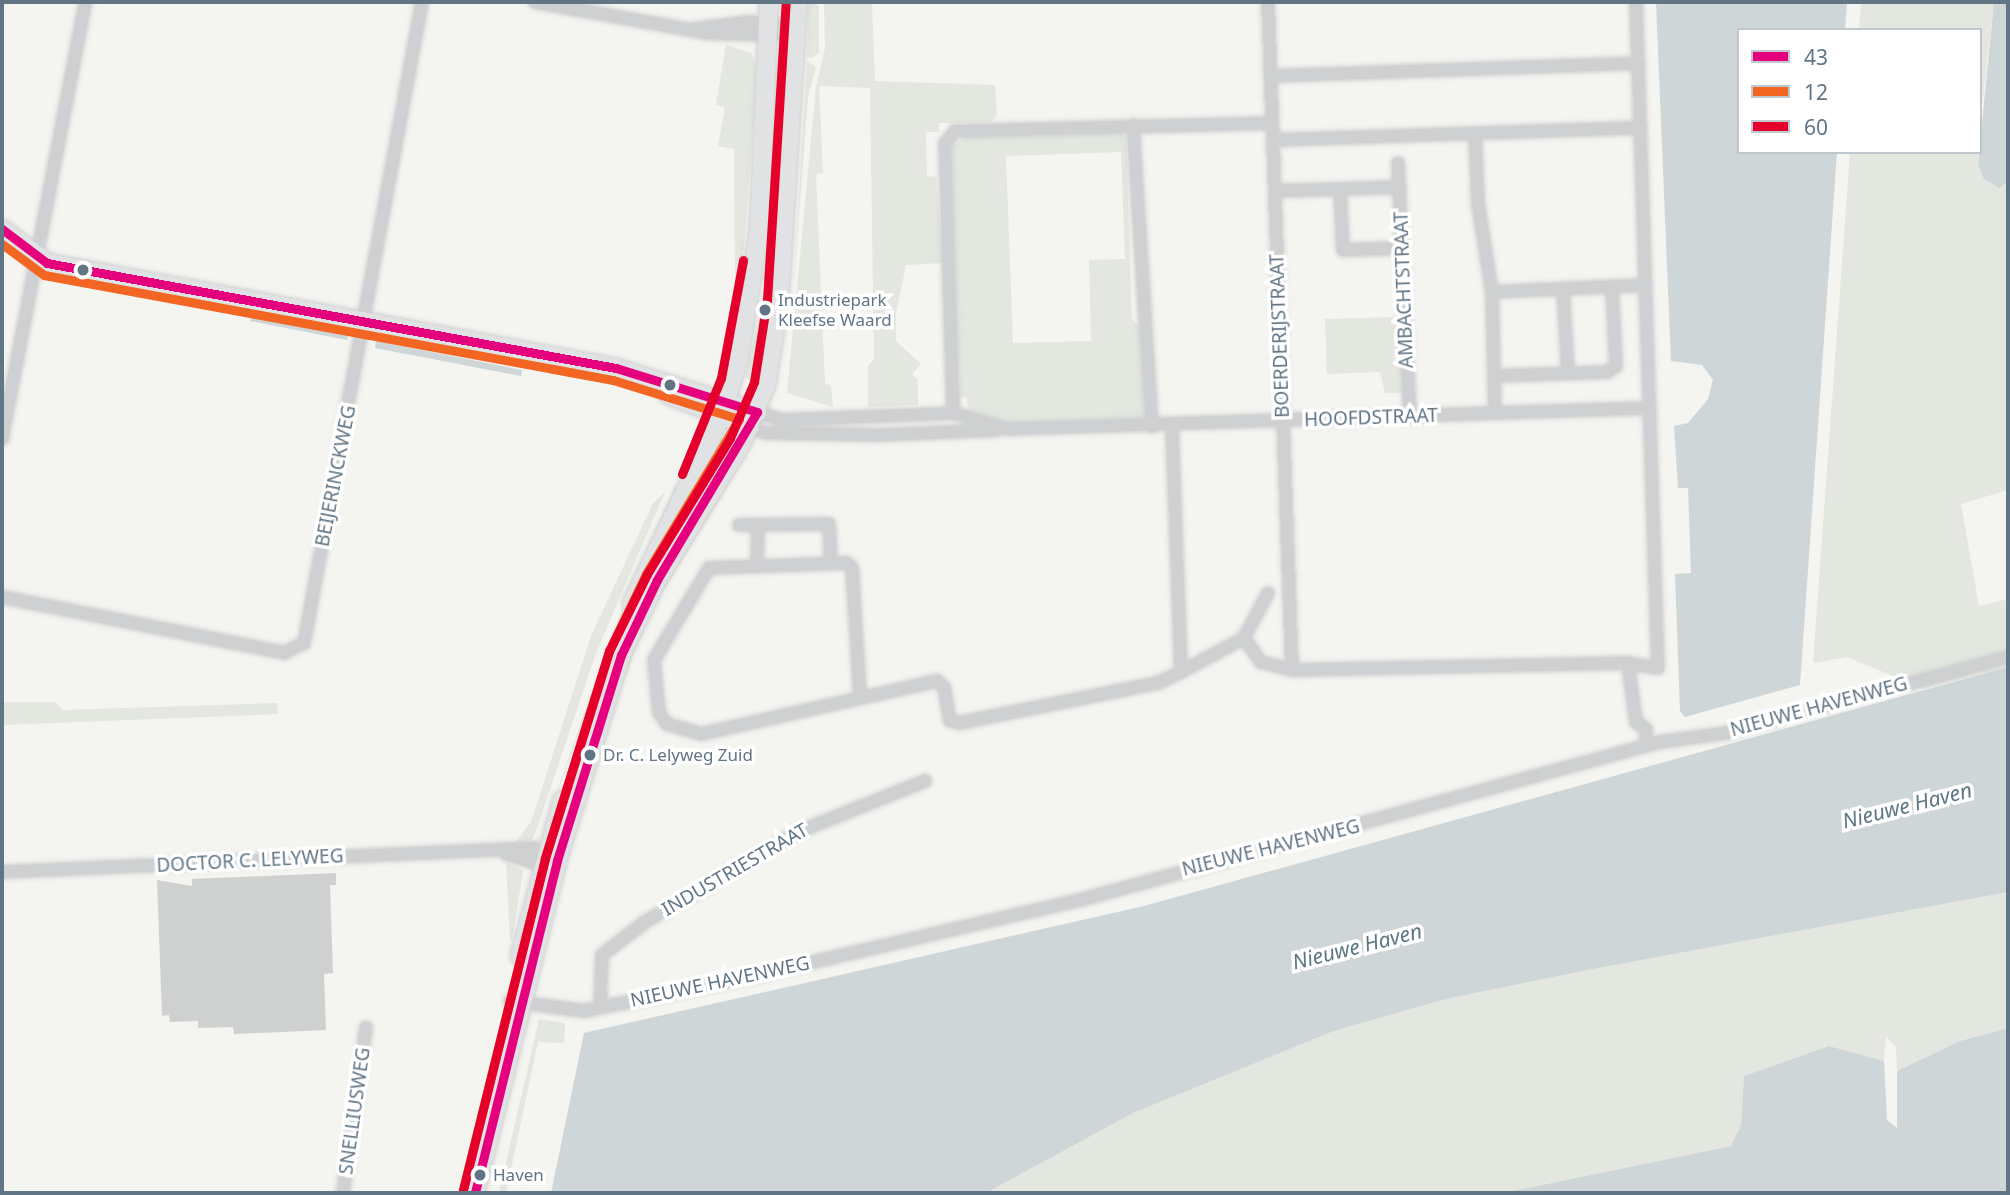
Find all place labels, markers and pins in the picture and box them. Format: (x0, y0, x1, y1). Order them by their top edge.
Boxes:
unlabelled marker (76, 263, 90, 277)
place label: Industriepark Kleefse Waard (778, 290, 892, 330)
marker: Industriepark Kleefse Waard (758, 303, 772, 317)
unlabelled marker (663, 378, 677, 392)
place label: Dr. C. Lelyweg Zuid (603, 745, 753, 765)
marker: Dr. C. Lelyweg Zuid (583, 748, 597, 762)
place label: Haven (493, 1165, 544, 1185)
marker: Haven (473, 1168, 487, 1182)

